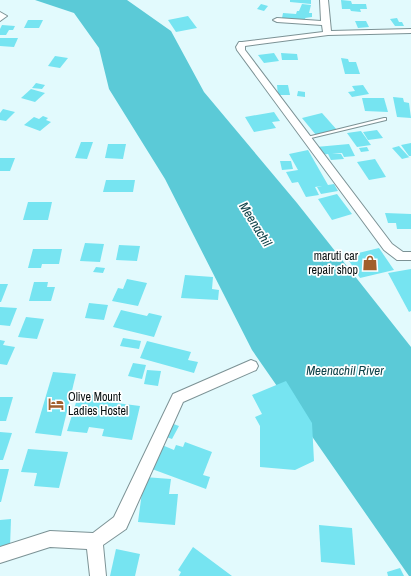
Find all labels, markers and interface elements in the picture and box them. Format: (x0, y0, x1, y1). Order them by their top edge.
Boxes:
water label: Meenachil (235, 199, 276, 250)
place label: maruti car repair shop (308, 248, 359, 278)
shop icon: maruti car repair shop (361, 254, 379, 272)
water label: Meenachil River (306, 362, 384, 379)
place label: Olive Mount Ladies Hostel (68, 389, 128, 419)
hotel icon: Olive Mount Ladies Hostel (47, 395, 65, 413)

